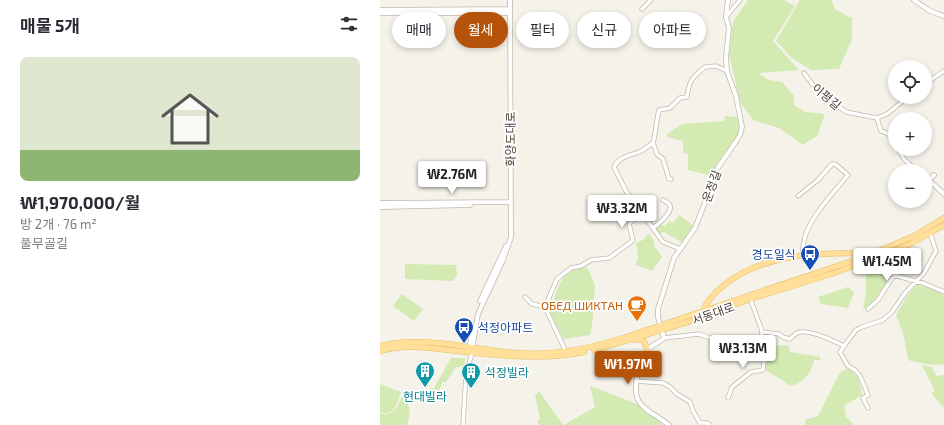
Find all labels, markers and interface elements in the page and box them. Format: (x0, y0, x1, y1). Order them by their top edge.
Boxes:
chip: 매매 (392, 12, 446, 48)
chip: 월세 (454, 12, 508, 48)
chip: 필터 (516, 12, 569, 48)
chip: 신규 (577, 12, 631, 48)
chip: 아파트 (639, 12, 706, 48)
icon: filters (338, 13, 360, 35)
text: 매물 5개 (20, 15, 80, 35)
map controls (888, 60, 932, 208)
button: locate (888, 60, 932, 104)
street label: 이평길 (810, 80, 844, 112)
icon: home (154, 83, 226, 155)
street label: 화양도대로 (503, 111, 517, 167)
button: + (888, 112, 932, 156)
pin: ₩2.76M (419, 161, 485, 195)
button: − (888, 164, 932, 208)
text: ₩2.76M (427, 166, 477, 182)
street label: 운정길 (699, 168, 723, 204)
text: ₩1,970,000/월 (20, 192, 140, 212)
pin: ₩3.32M (589, 195, 655, 229)
text: ₩3.32M (597, 200, 647, 216)
text: 방 2개 · 76 m² (20, 216, 97, 232)
text: 풀무골길 (20, 235, 68, 251)
bus stop icon: 경도일식 (799, 243, 821, 271)
place label: 경도일식 (752, 247, 796, 261)
pin: ₩1.45M (854, 248, 920, 282)
text: ₩1.45M (862, 253, 912, 269)
cafe icon: ОБЕД ШИКТАН (626, 294, 648, 322)
place label: ОБЕД ШИКТАН (541, 298, 623, 312)
street label: 서동대로 (690, 299, 736, 327)
bus stop icon: 석정아파트 (453, 316, 475, 344)
place label: 석정아파트 (478, 320, 533, 334)
pin: ₩3.13M (710, 335, 776, 369)
text: ₩3.13M (719, 340, 767, 356)
pin: ₩1.97M (595, 351, 661, 385)
text: ₩1.97M (604, 356, 652, 372)
building icon: 현대빌라 (414, 360, 436, 388)
building icon: 석정빌라 (460, 361, 482, 389)
place label: 석정빌라 (485, 365, 529, 379)
place label: 현대빌라 (403, 389, 447, 403)

